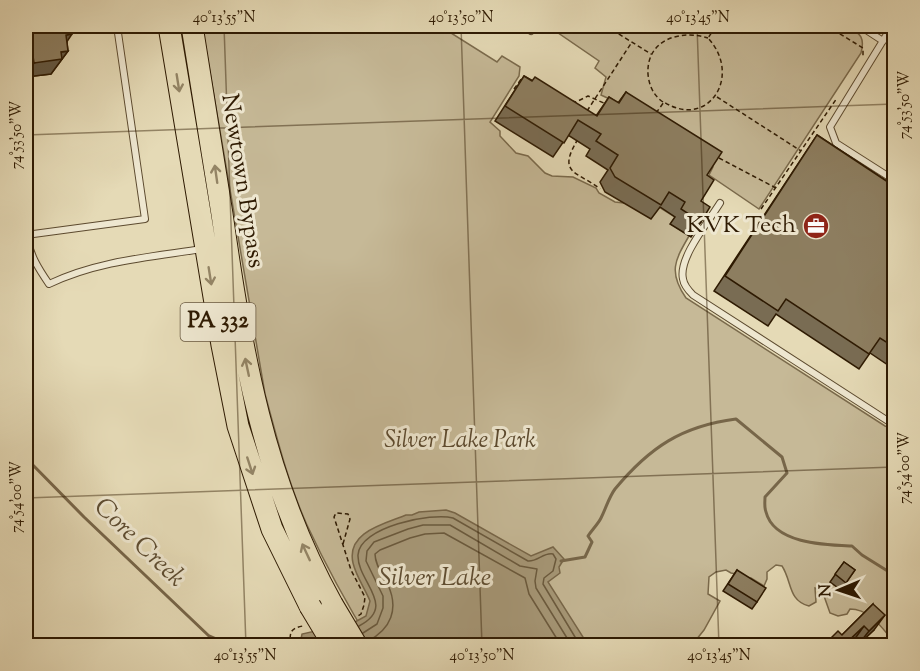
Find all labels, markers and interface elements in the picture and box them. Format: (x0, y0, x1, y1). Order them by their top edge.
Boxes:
text: 40°13'55"N (193, 8, 255, 29)
text: 40°13'50"N (429, 8, 494, 29)
text: 40°13'45"N (666, 8, 730, 29)
text: 74°53'50"W (895, 70, 916, 139)
one-way arrow (173, 73, 184, 93)
street label: Newtown Bypass (211, 92, 273, 270)
text: 74°53'50"W (7, 100, 28, 169)
one-way arrow (210, 165, 221, 185)
place label: KVK Tech (686, 209, 796, 243)
office icon: KVK Tech (801, 211, 831, 241)
one-way arrow (205, 265, 216, 285)
road number: PA 332 (180, 303, 256, 341)
one-way arrow (241, 357, 252, 377)
park label: Silver Lake Park (384, 424, 536, 458)
text: 74°54'00"W (895, 432, 916, 504)
one-way arrow (246, 456, 257, 475)
text: 74°54'00"W (7, 461, 28, 533)
water label: Core Creek (85, 490, 193, 596)
one-way arrow (299, 544, 311, 562)
water label: Silver Lake (379, 560, 491, 597)
north arrow (809, 560, 869, 620)
text: N (815, 583, 838, 597)
text: 40°13'55"N (214, 646, 276, 667)
text: 40°13'50"N (450, 646, 515, 667)
text: 40°13'45"N (687, 646, 751, 667)

